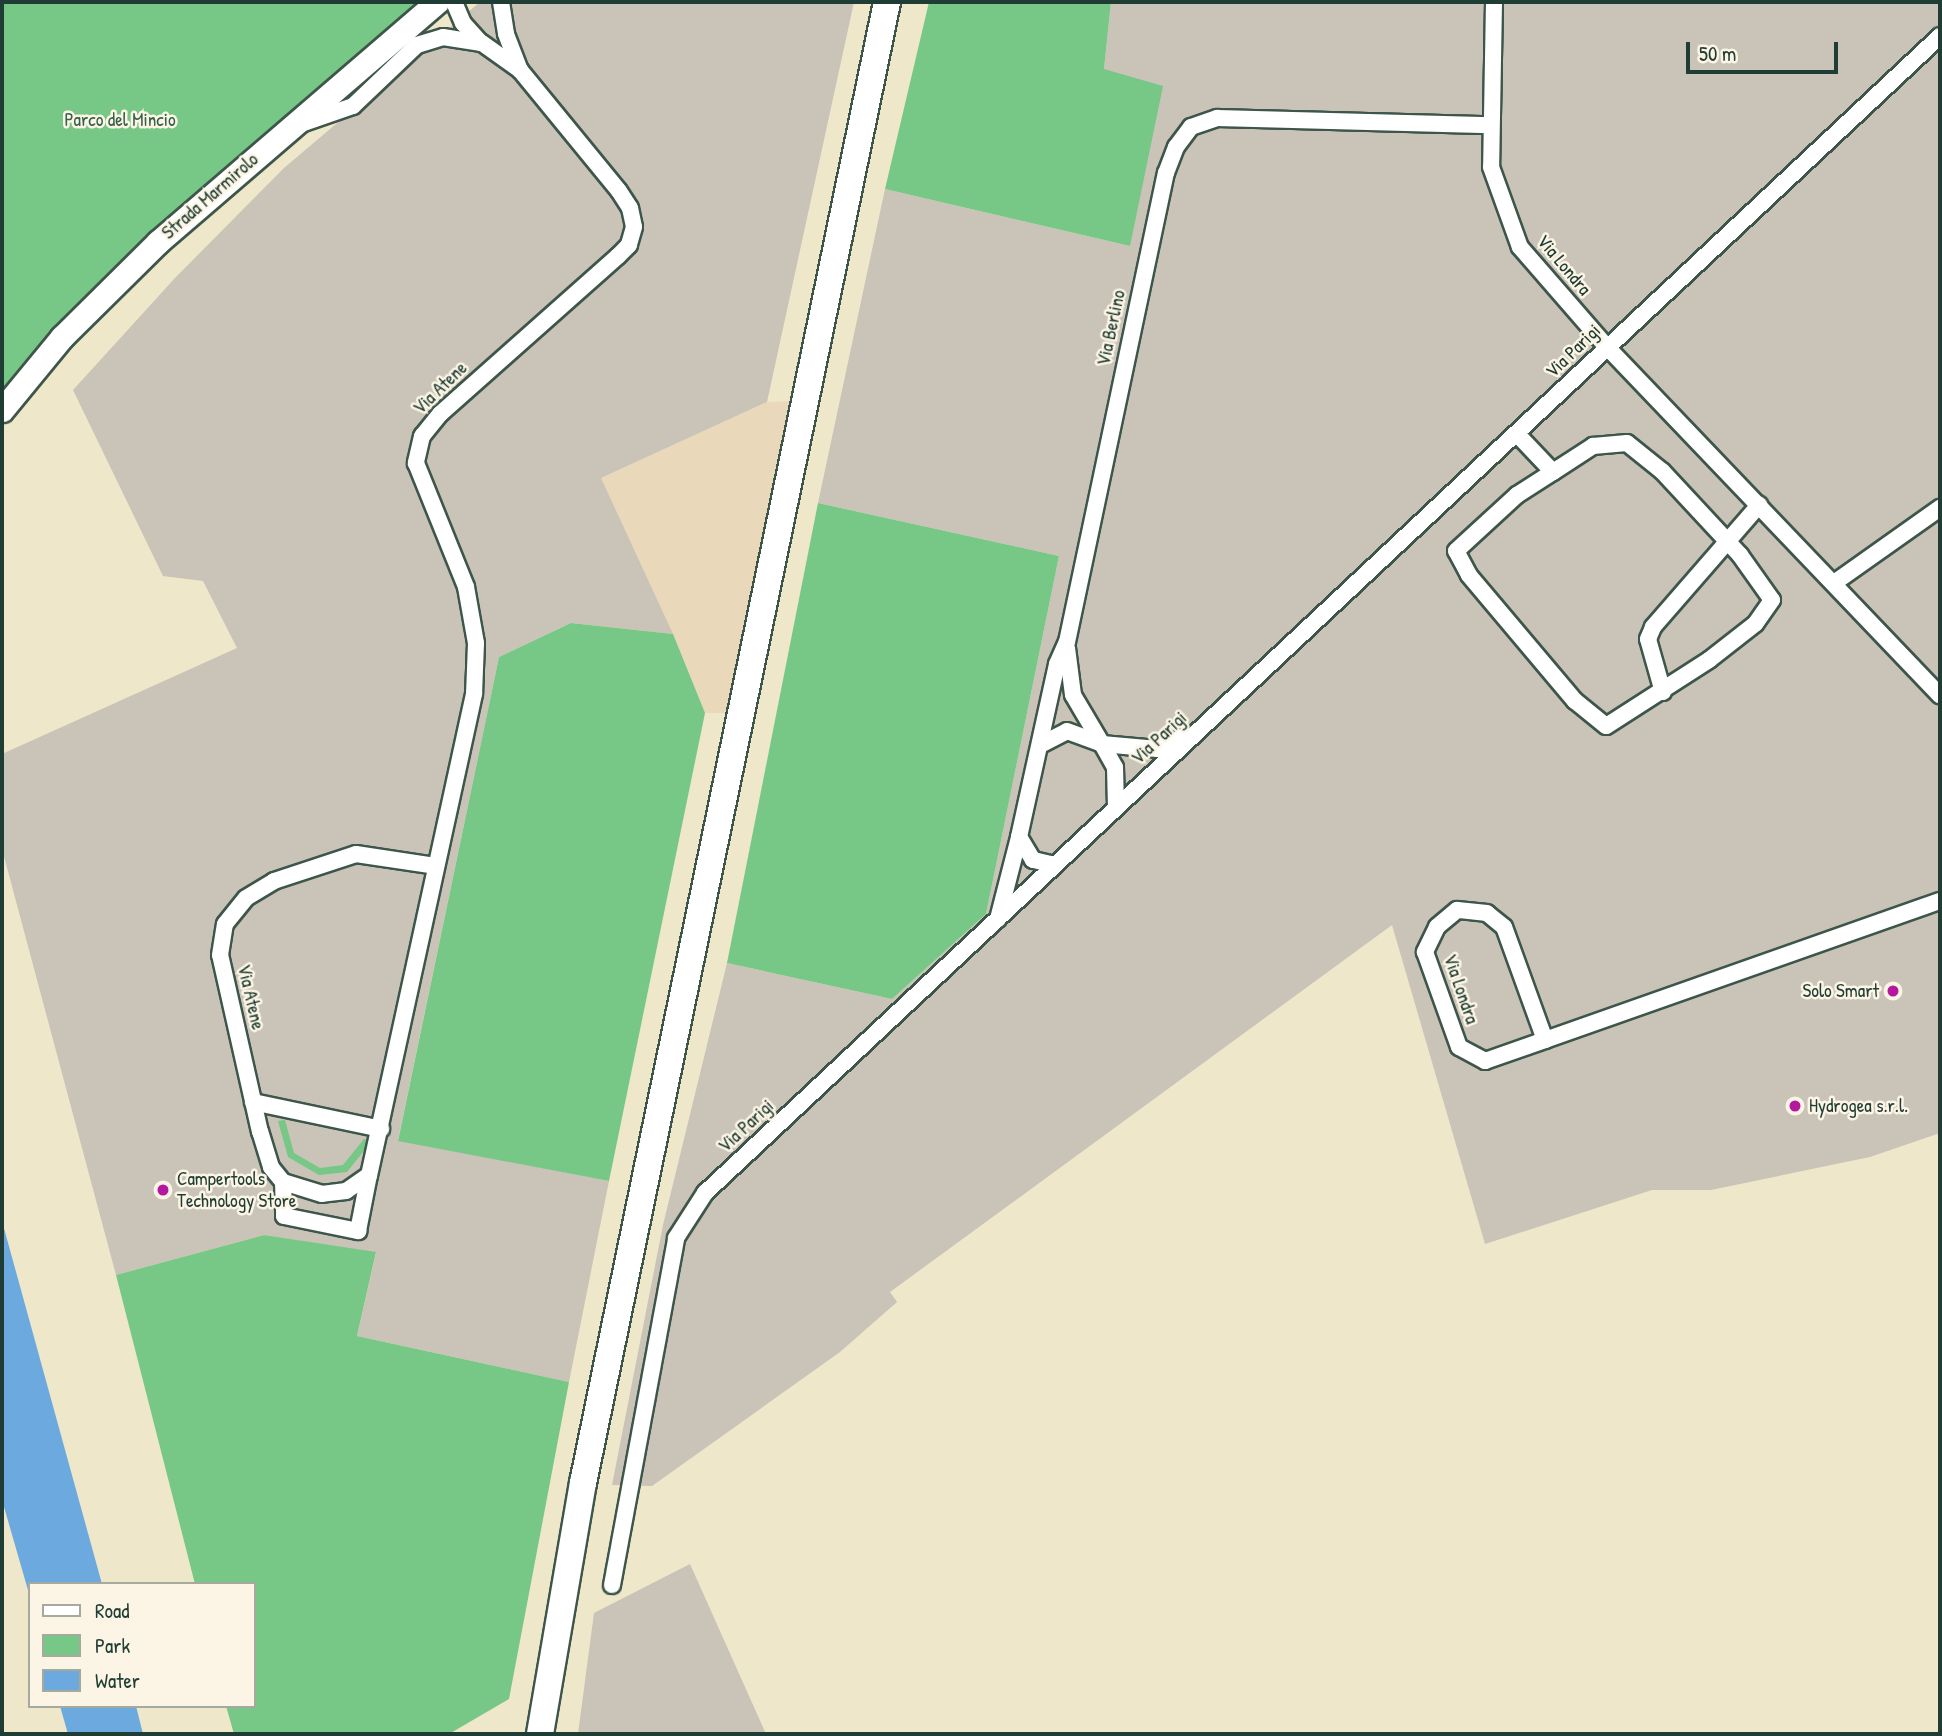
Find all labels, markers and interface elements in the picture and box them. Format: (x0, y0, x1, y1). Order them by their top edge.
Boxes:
scale bar (1690, 28, 1842, 72)
text: 50 m (1699, 39, 1736, 68)
park label: Parco del Mincio (64, 109, 176, 131)
street label: Strada Marmirolo (157, 148, 263, 244)
street label: Via Londra (1532, 230, 1596, 300)
street label: Via Berlino (1092, 288, 1130, 368)
street label: Via Parigi (1541, 319, 1605, 383)
street label: Via Atene (408, 357, 472, 419)
street label: Via Parigi (1126, 707, 1192, 769)
street label: Via Londra (1438, 951, 1484, 1027)
street label: Via Atene (232, 962, 270, 1032)
place label: Solo Smart (1803, 980, 1879, 1002)
marker: Solo Smart (1885, 983, 1901, 999)
street label: Via Parigi (713, 1095, 779, 1157)
place label: Hydrogea s.r.l. (1809, 1095, 1908, 1117)
marker: Hydrogea s.r.l. (1787, 1098, 1803, 1114)
place label: Campertools Technology Store (177, 1168, 296, 1212)
marker: Campertools Technology Store (155, 1182, 171, 1198)
legend (28, 1582, 256, 1708)
text: Road (95, 1596, 129, 1625)
text: Park (95, 1631, 130, 1660)
text: Water (95, 1666, 140, 1695)

